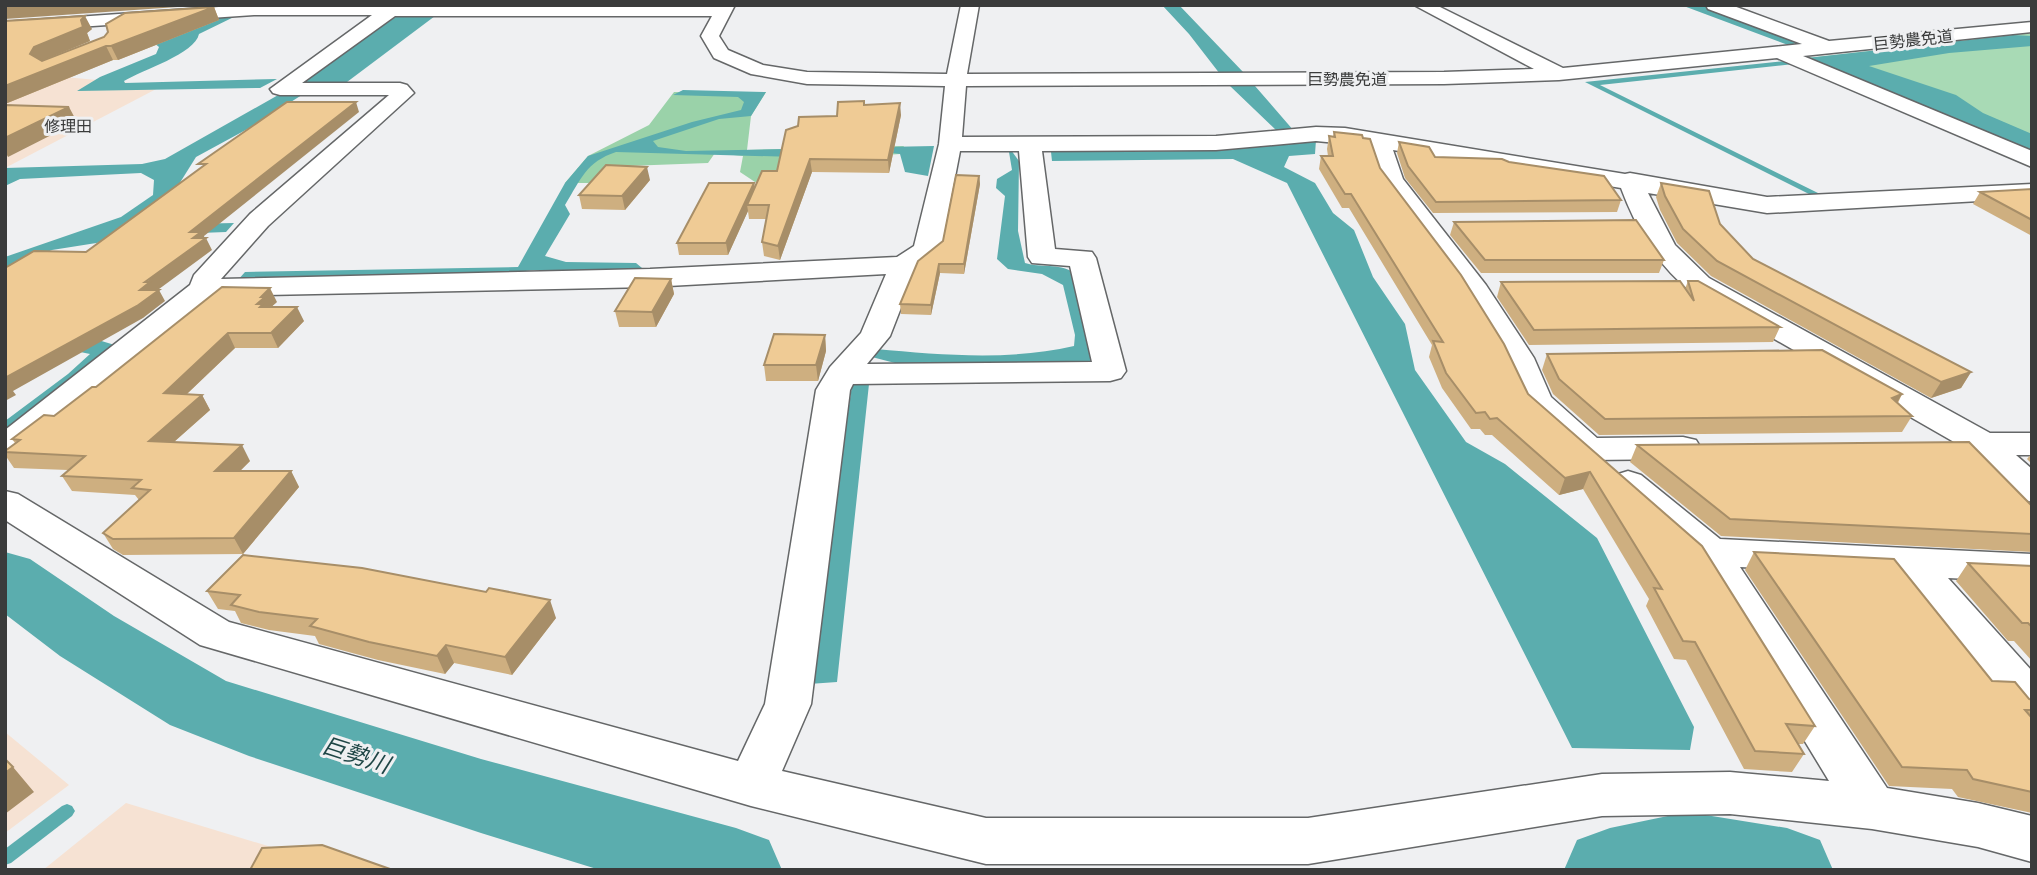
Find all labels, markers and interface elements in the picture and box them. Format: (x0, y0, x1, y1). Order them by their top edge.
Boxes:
street label: 巨勢農免道 (1872, 26, 1954, 54)
street label: 巨勢農免道 (1307, 70, 1387, 89)
district label: 修理田 (44, 117, 92, 136)
water label: 巨勢川 (319, 732, 396, 779)

